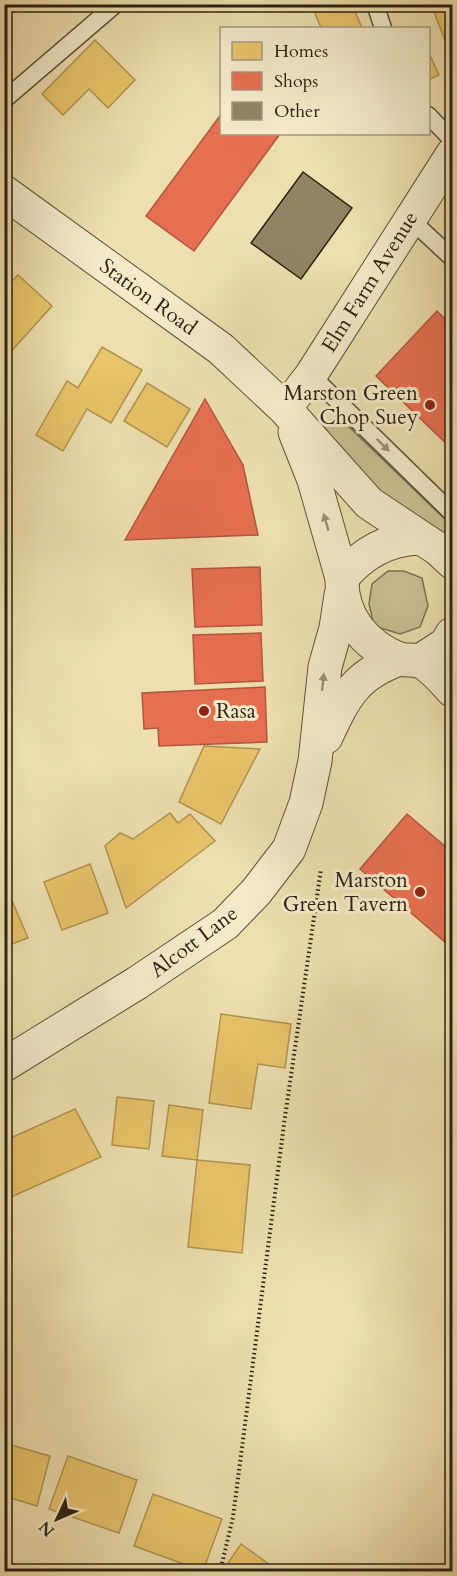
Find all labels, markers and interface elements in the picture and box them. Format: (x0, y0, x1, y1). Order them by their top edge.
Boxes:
legend (220, 27, 430, 135)
text: Homes (274, 39, 328, 64)
text: Shops (274, 69, 318, 94)
text: Other (274, 99, 320, 124)
street label: Elm Farm Avenue (315, 206, 425, 358)
street label: Station Road (93, 252, 203, 342)
place label: Marston Green Chop Suey (284, 379, 418, 432)
marker: Marston Green Chop Suey (423, 398, 437, 412)
one-way arrow (375, 438, 390, 452)
one-way arrow (321, 513, 330, 531)
one-way arrow (318, 672, 328, 691)
place label: Rasa (216, 697, 256, 726)
marker: Rasa (197, 704, 211, 718)
place label: Marston Green Tavern (283, 866, 408, 919)
marker: Marston Green Tavern (413, 885, 427, 899)
street label: Alcott Lane (144, 899, 244, 985)
north arrow (27, 1489, 87, 1549)
text: N (34, 1516, 60, 1541)

